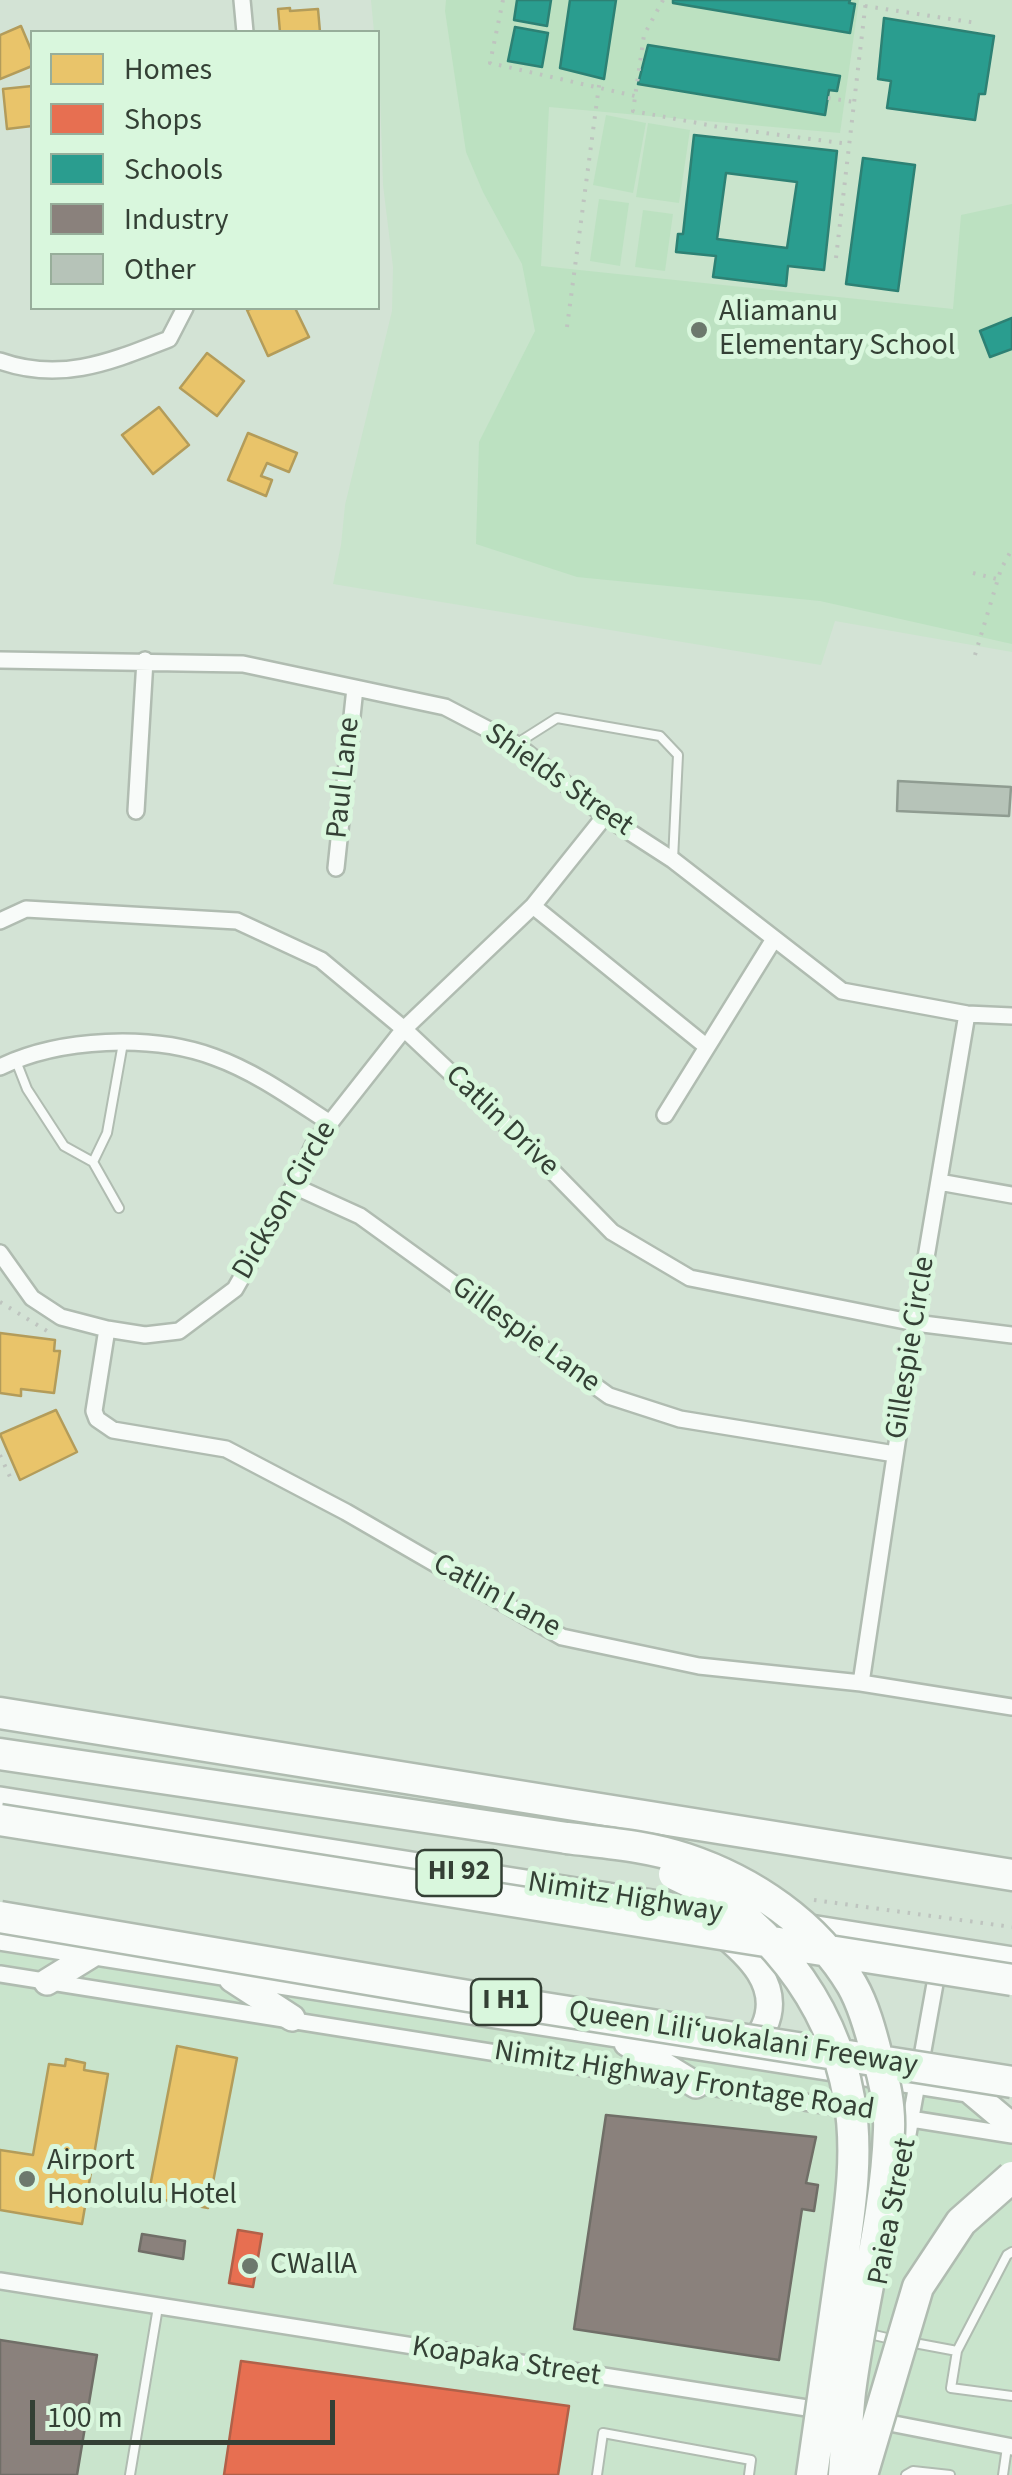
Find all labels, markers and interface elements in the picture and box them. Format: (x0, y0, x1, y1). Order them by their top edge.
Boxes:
legend (30, 30, 380, 310)
text: Homes (124, 48, 212, 91)
text: Shops (124, 98, 202, 141)
text: Schools (124, 148, 223, 191)
text: Industry (124, 198, 229, 241)
text: Other (124, 248, 196, 291)
place label: Aliamanu Elementary School (719, 295, 955, 366)
marker: Aliamanu Elementary School (688, 319, 710, 341)
street label: Paul Lane (321, 716, 369, 840)
street label: Shields Street (477, 717, 639, 845)
street label: Catlin Drive (437, 1059, 565, 1185)
street label: Dickson Circle (226, 1116, 346, 1286)
street label: Gillespie Circle (880, 1254, 944, 1442)
street label: Gillespie Lane (444, 1270, 606, 1402)
street label: Catlin Lane (426, 1547, 566, 1647)
road number: HI 92 (416, 1850, 502, 1896)
street label: Nimitz Highway (525, 1866, 725, 1932)
road number: I H1 (471, 1979, 541, 2025)
street label: Queen Liliʻuokalani Freeway (566, 1995, 920, 2085)
street label: Nimitz Highway Frontage Road (491, 2034, 877, 2130)
street label: Paiea Street (862, 2135, 926, 2289)
place label: Airport Honolulu Hotel (47, 2144, 237, 2214)
marker: Airport Honolulu Hotel (16, 2168, 38, 2190)
place label: CWallA (270, 2248, 357, 2284)
marker: CWallA (239, 2255, 261, 2277)
street label: Koapaka Street (409, 2330, 603, 2396)
scale bar (35, 2380, 340, 2442)
text: 100 m (47, 2396, 123, 2439)

